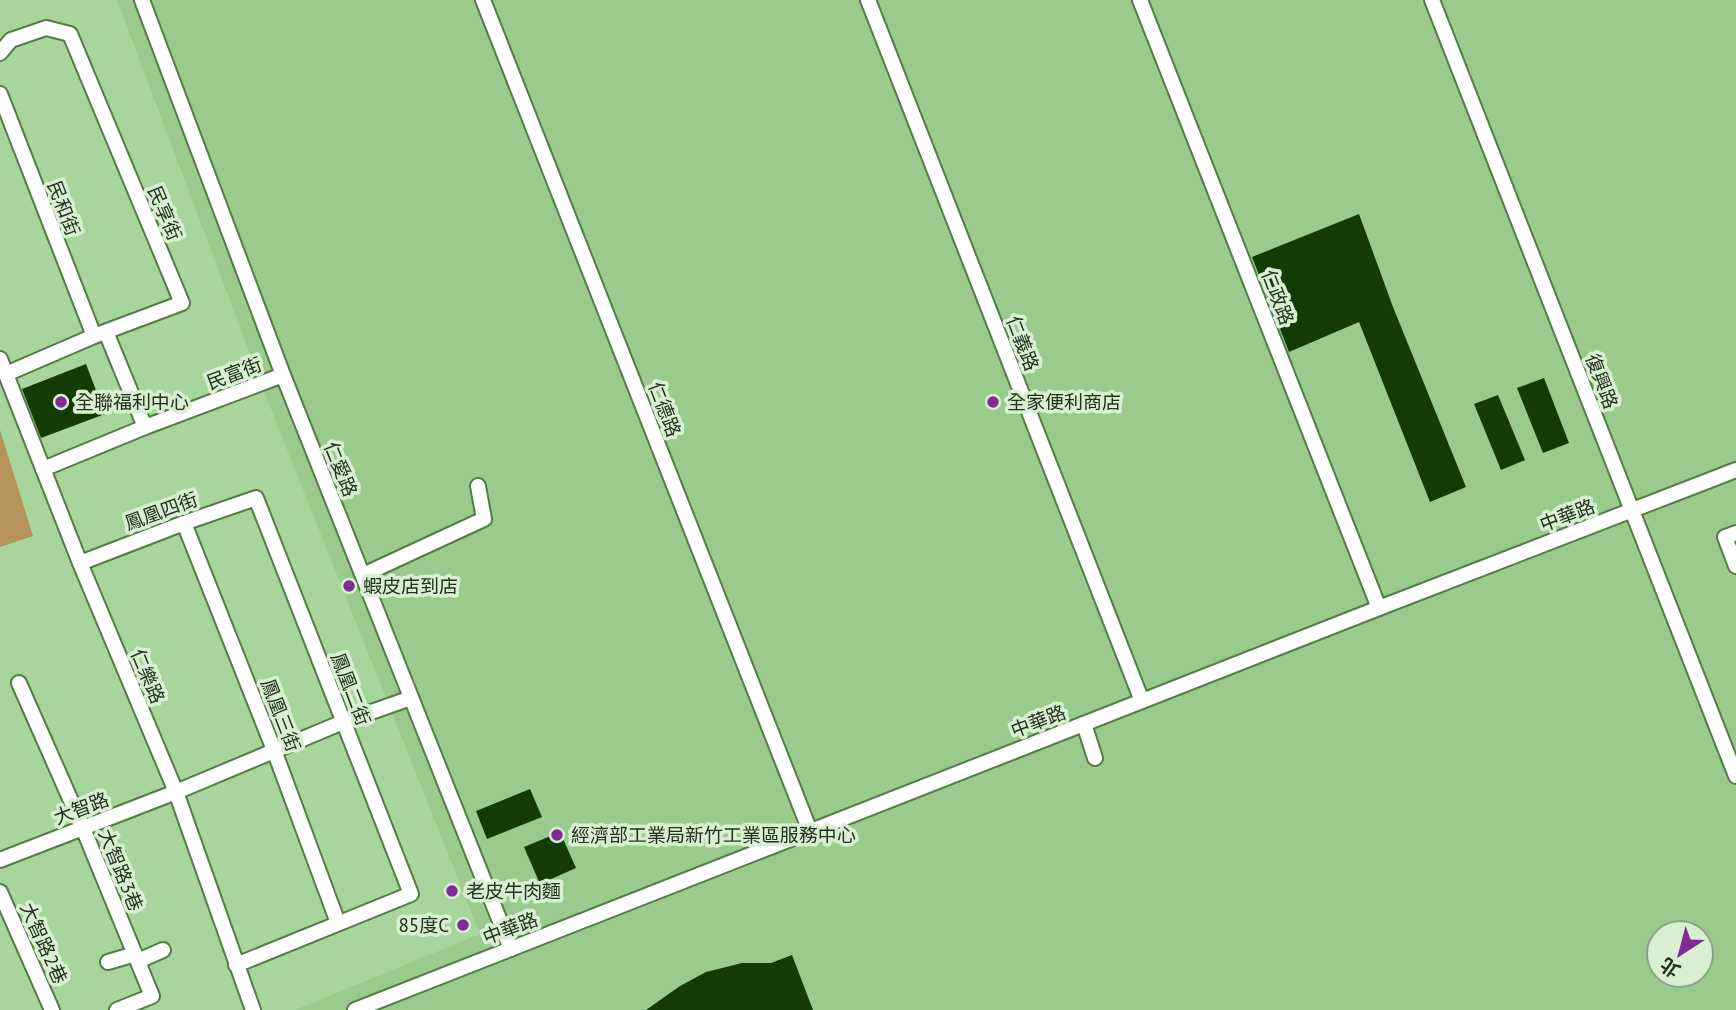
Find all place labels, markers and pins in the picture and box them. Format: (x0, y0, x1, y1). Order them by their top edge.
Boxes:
place label: 全聯福利中心 (75, 390, 189, 414)
place label: 全家便利商店 (1007, 390, 1121, 414)
marker: 全聯福利中心 (53, 394, 69, 410)
marker: 全家便利商店 (985, 394, 1001, 410)
place label: 蝦皮店到店 (363, 574, 458, 598)
marker: 蝦皮店到店 (341, 578, 357, 594)
place label: 經濟部工業局新竹工業區服務中心 (571, 823, 856, 847)
marker: 經濟部工業局新竹工業區服務中心 (549, 827, 565, 843)
place label: 老皮牛肉麵 (466, 879, 561, 903)
marker: 老皮牛肉麵 (444, 883, 460, 899)
place label: 85度C (398, 913, 449, 937)
marker: 85度C (455, 917, 471, 933)

